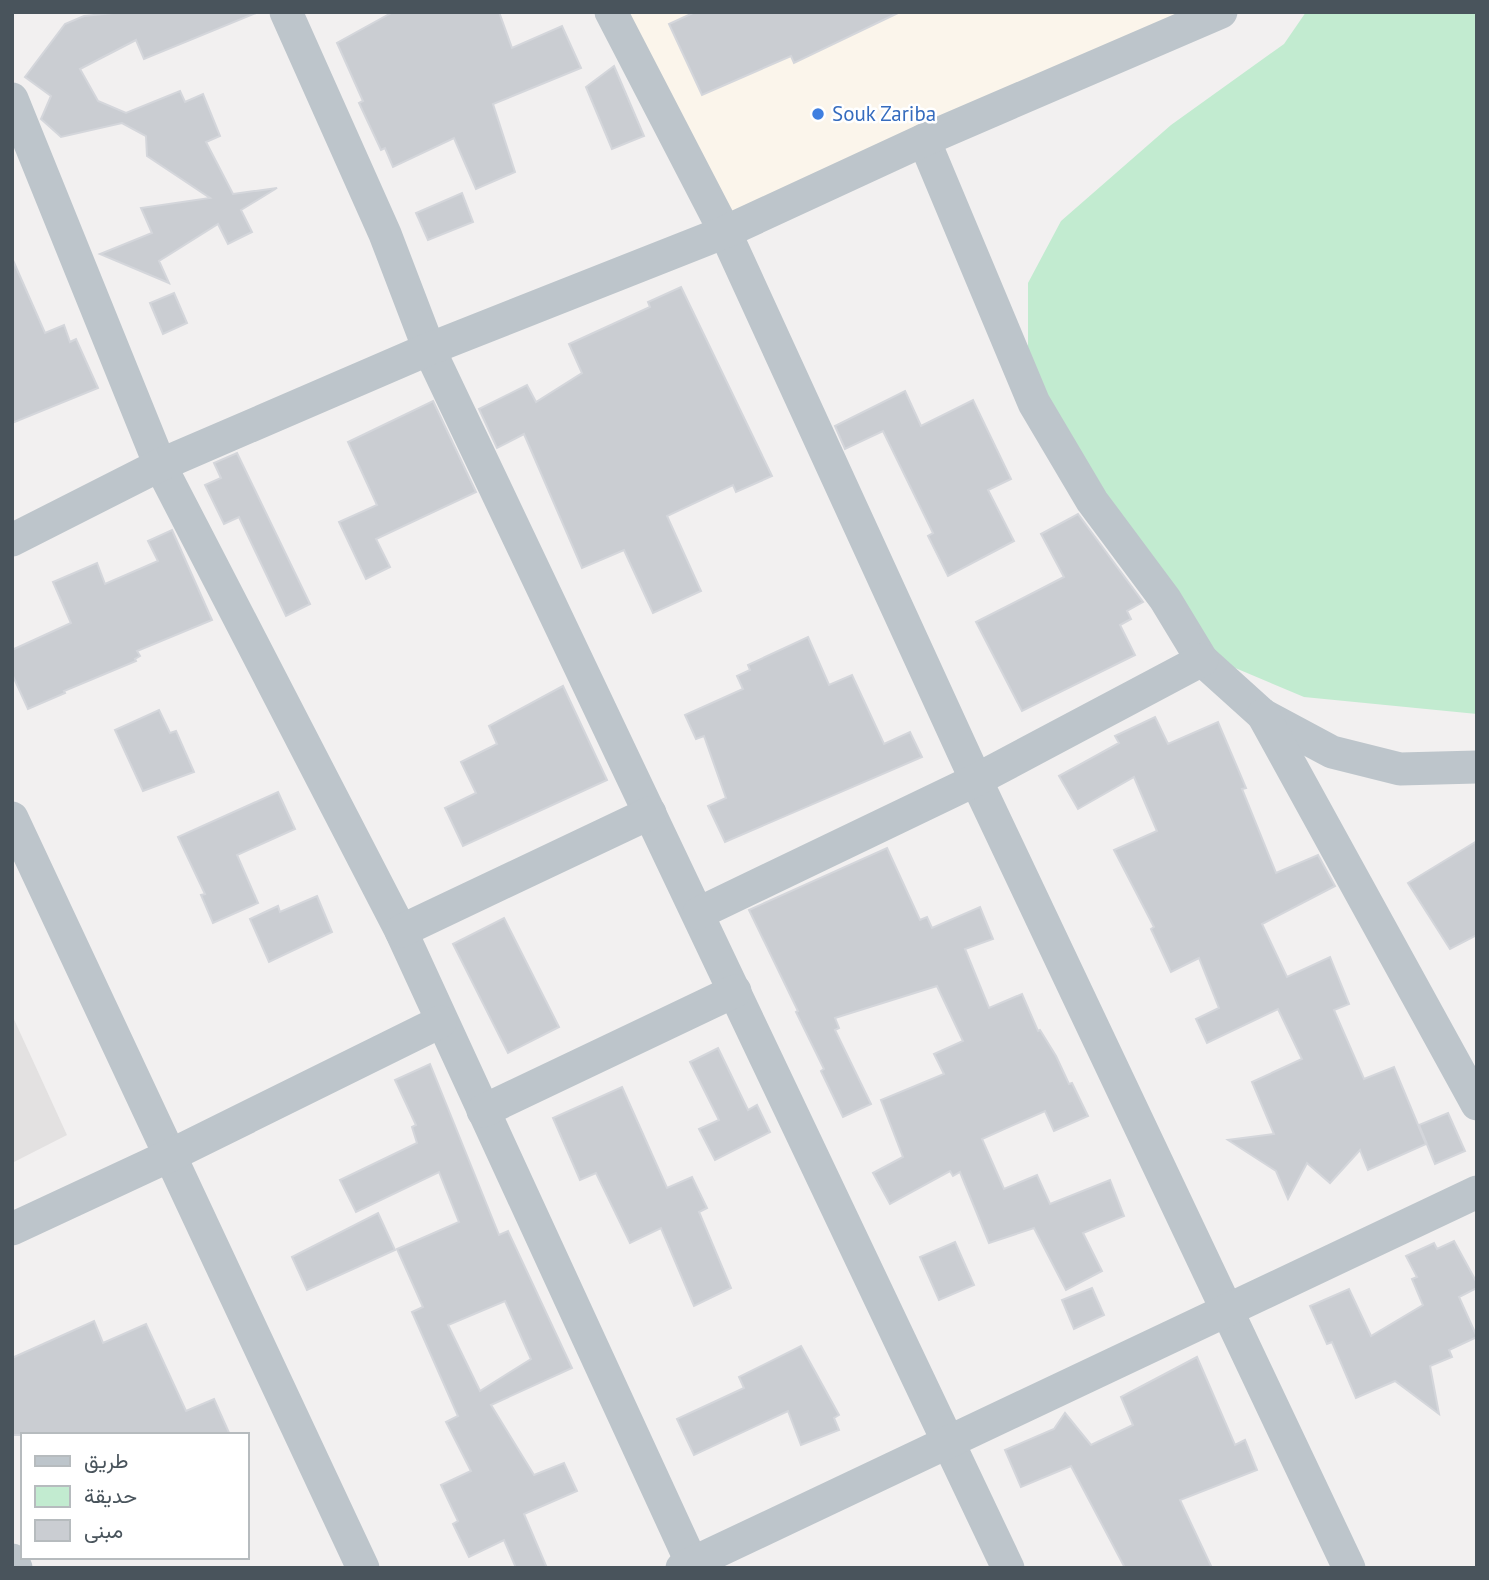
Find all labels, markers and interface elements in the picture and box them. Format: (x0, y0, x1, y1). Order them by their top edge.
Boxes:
place label: Souk Zariba (832, 100, 936, 127)
marker: Souk Zariba (810, 106, 826, 122)
legend (21, 1433, 248, 1559)
text: طريق (84, 1447, 129, 1474)
text: حديقة (84, 1482, 137, 1509)
text: مبنى (84, 1517, 123, 1544)

